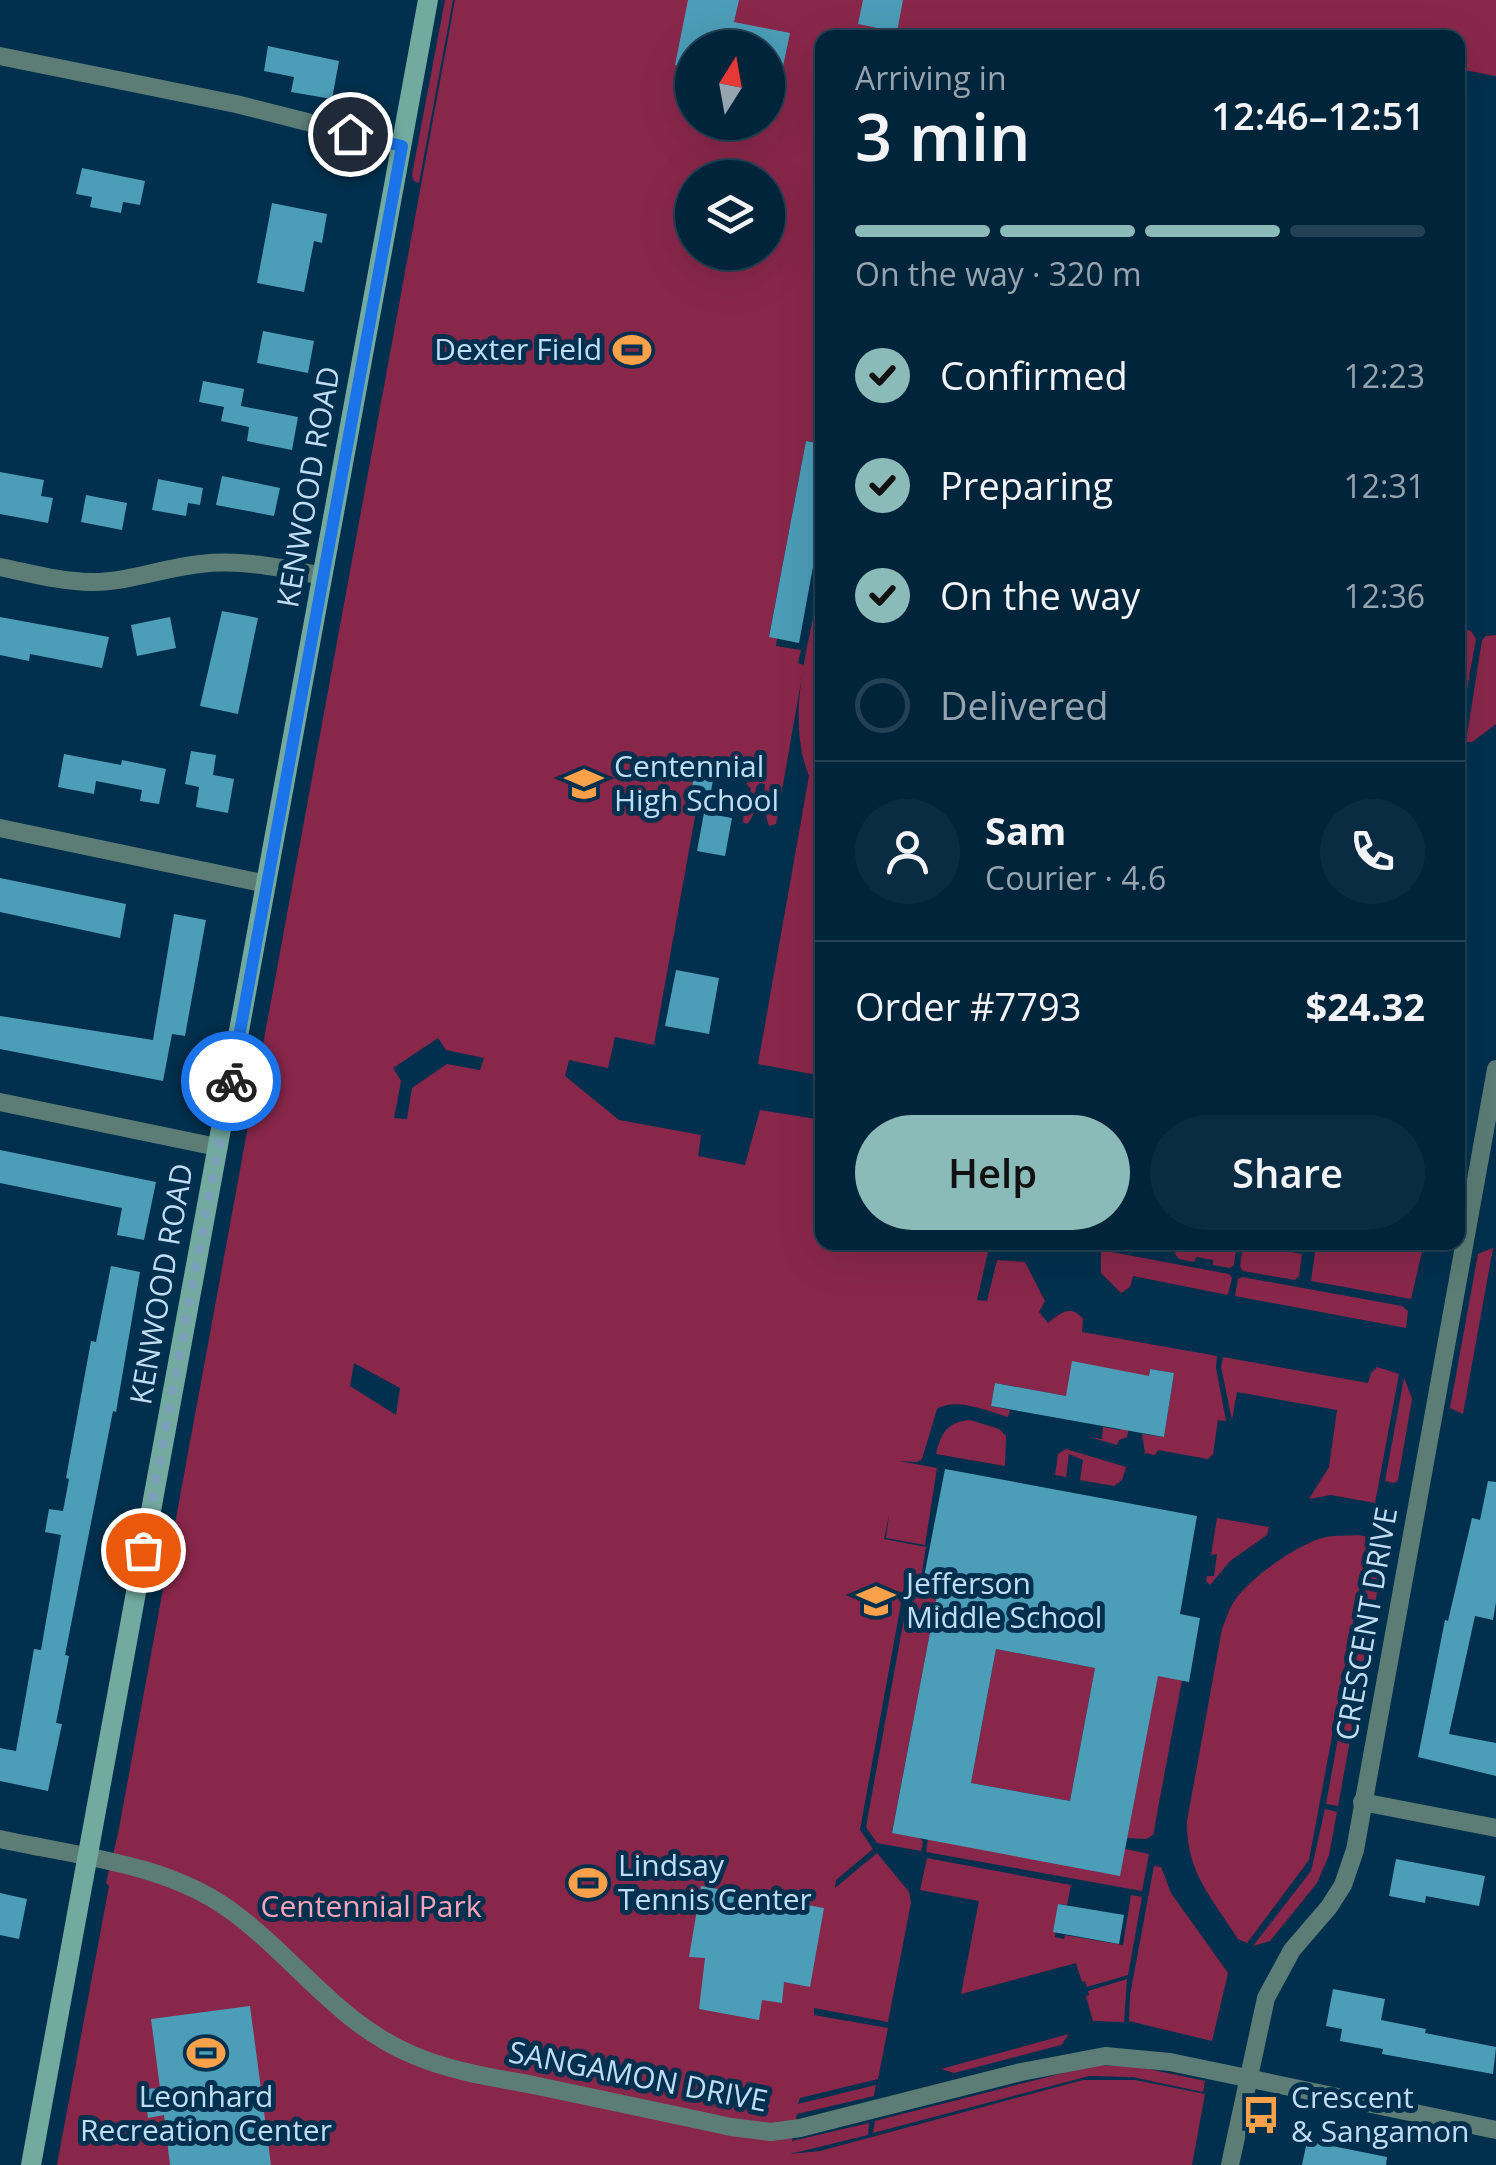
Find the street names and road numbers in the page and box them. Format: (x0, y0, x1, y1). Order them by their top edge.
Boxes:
street label: KENWOOD ROAD (266, 363, 349, 611)
street label: KENWOOD ROAD (119, 1160, 202, 1408)
street label: CRESCENT DRIVE (1325, 1504, 1406, 1744)
street label: SANGAMON DRIVE (505, 2030, 771, 2121)

